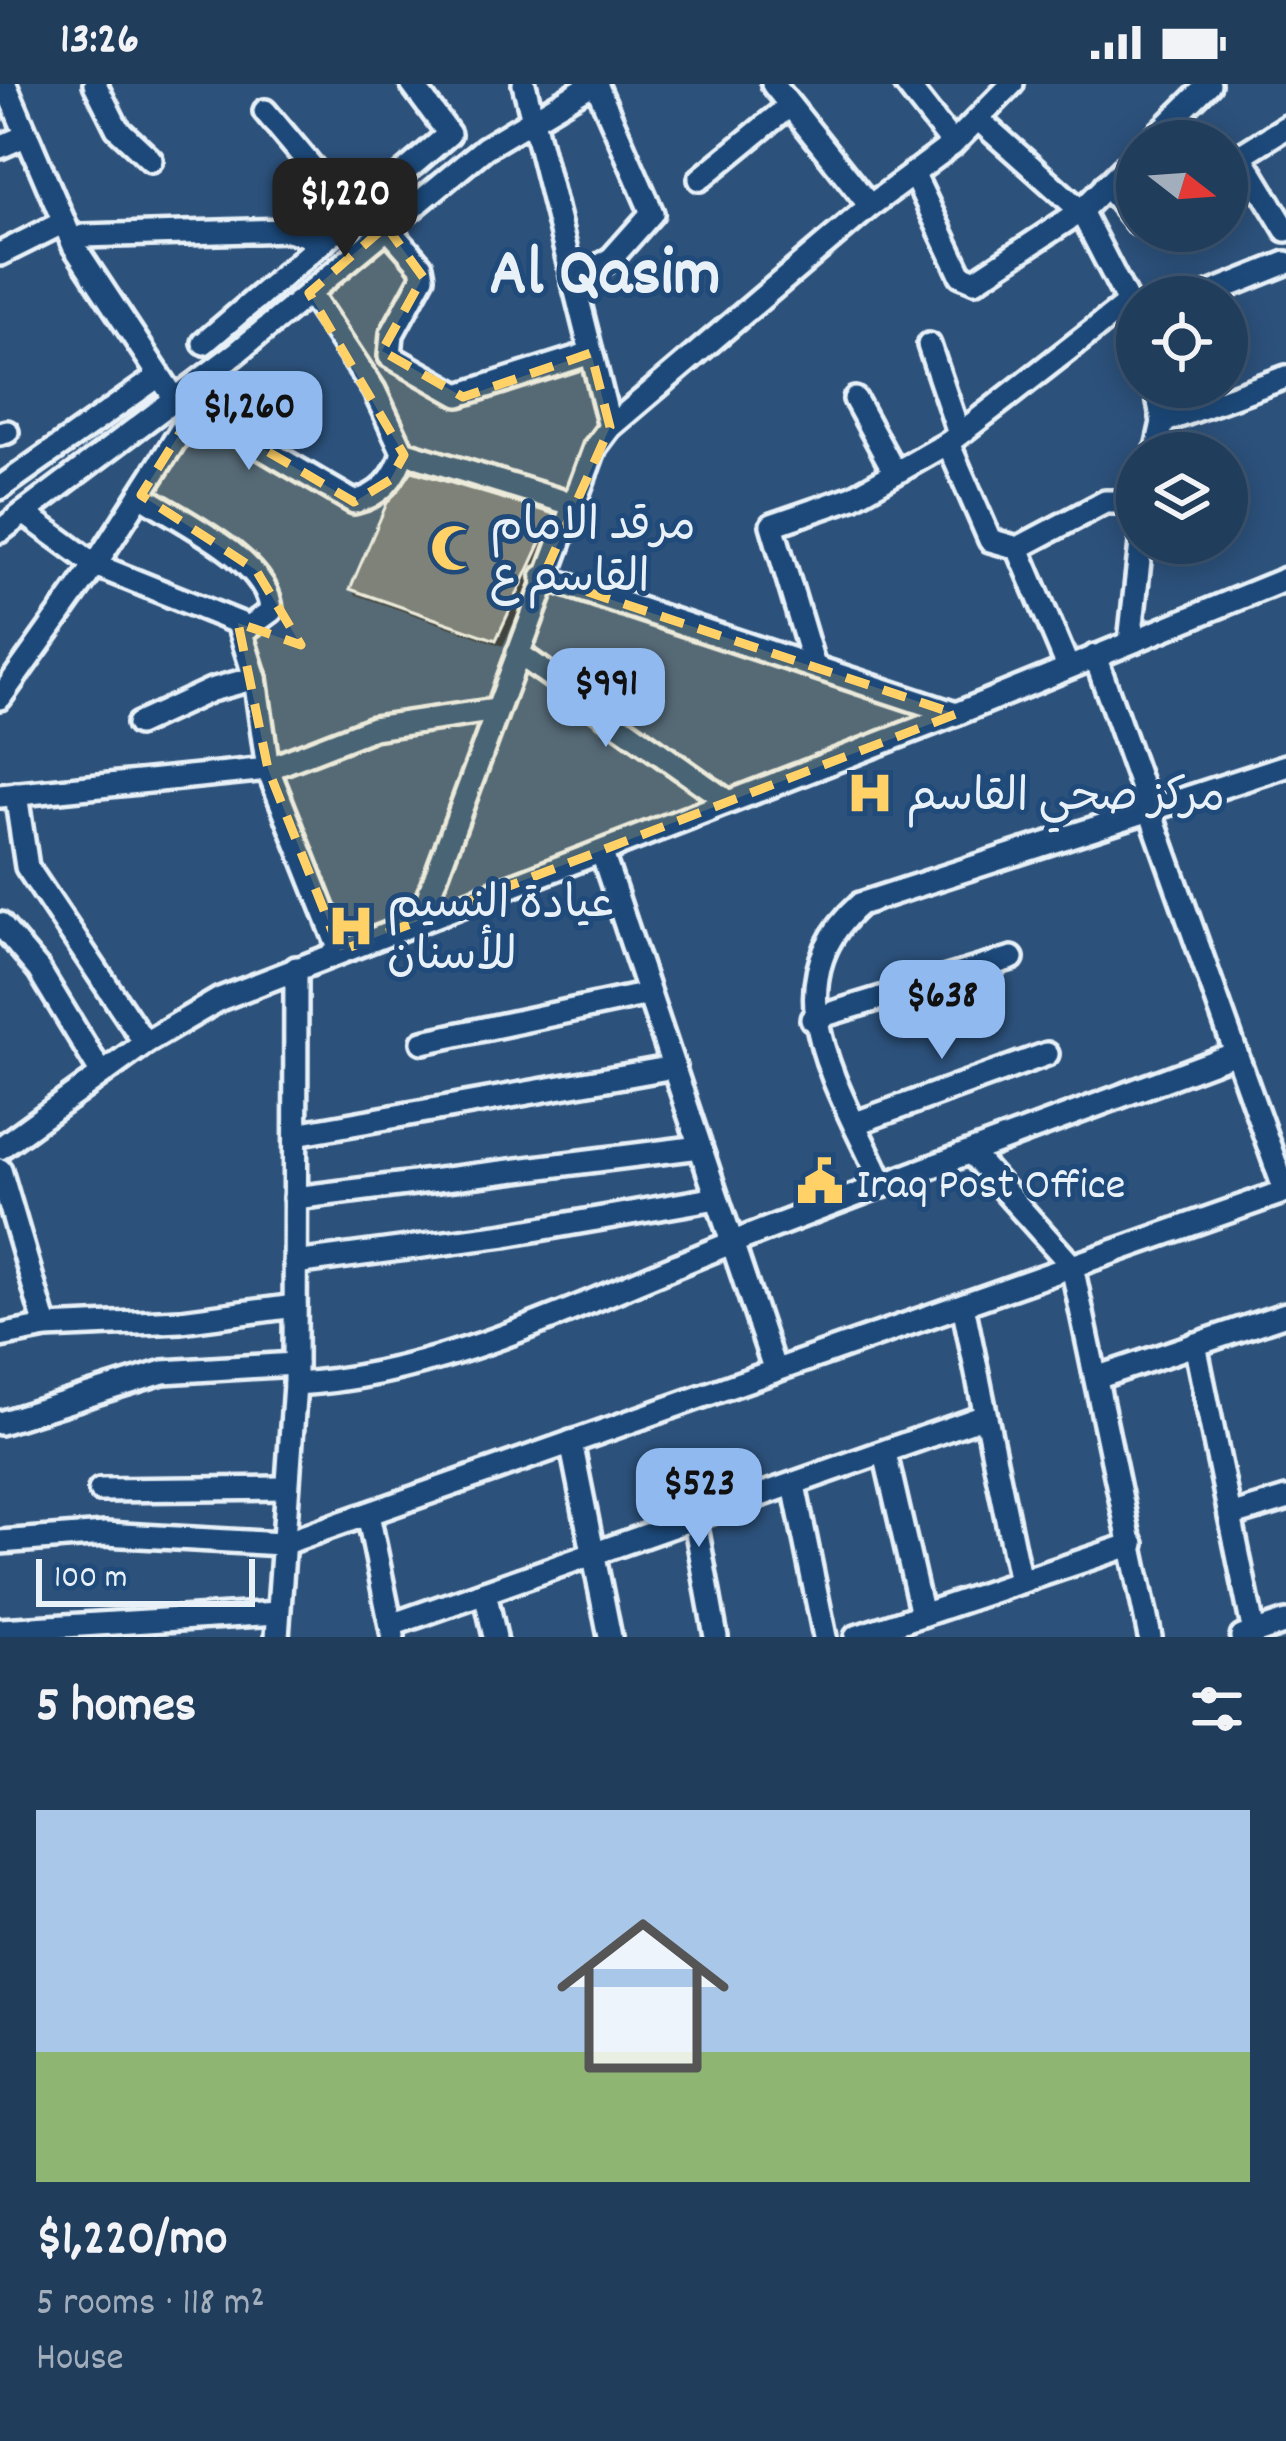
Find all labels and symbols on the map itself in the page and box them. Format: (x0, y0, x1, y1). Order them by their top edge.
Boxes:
north arrow (1116, 120, 1248, 252)
pin: $1,220 (247, 158, 443, 260)
district label: Al Qasim (489, 229, 721, 328)
pin: $1,260 (151, 371, 347, 473)
place label: مرقد الامام القاسم ع (490, 497, 696, 613)
mosque icon: مرقد الامام القاسم ع (429, 523, 479, 573)
pin: $991 (535, 648, 677, 750)
hospital icon: مركز صحي القاسم (845, 768, 895, 818)
place label: مركز صحي القاسم (906, 768, 1225, 833)
place label: عيادة النسيم للأسنان (387, 875, 614, 991)
hospital icon: عيادة النسيم للأسنان (326, 901, 376, 951)
pin: $638 (871, 960, 1013, 1062)
public building icon: Iraq Post Office (795, 1156, 845, 1206)
place label: Iraq Post Office (856, 1156, 1126, 1220)
pin: $523 (628, 1448, 770, 1550)
scale bar (36, 1553, 255, 1606)

